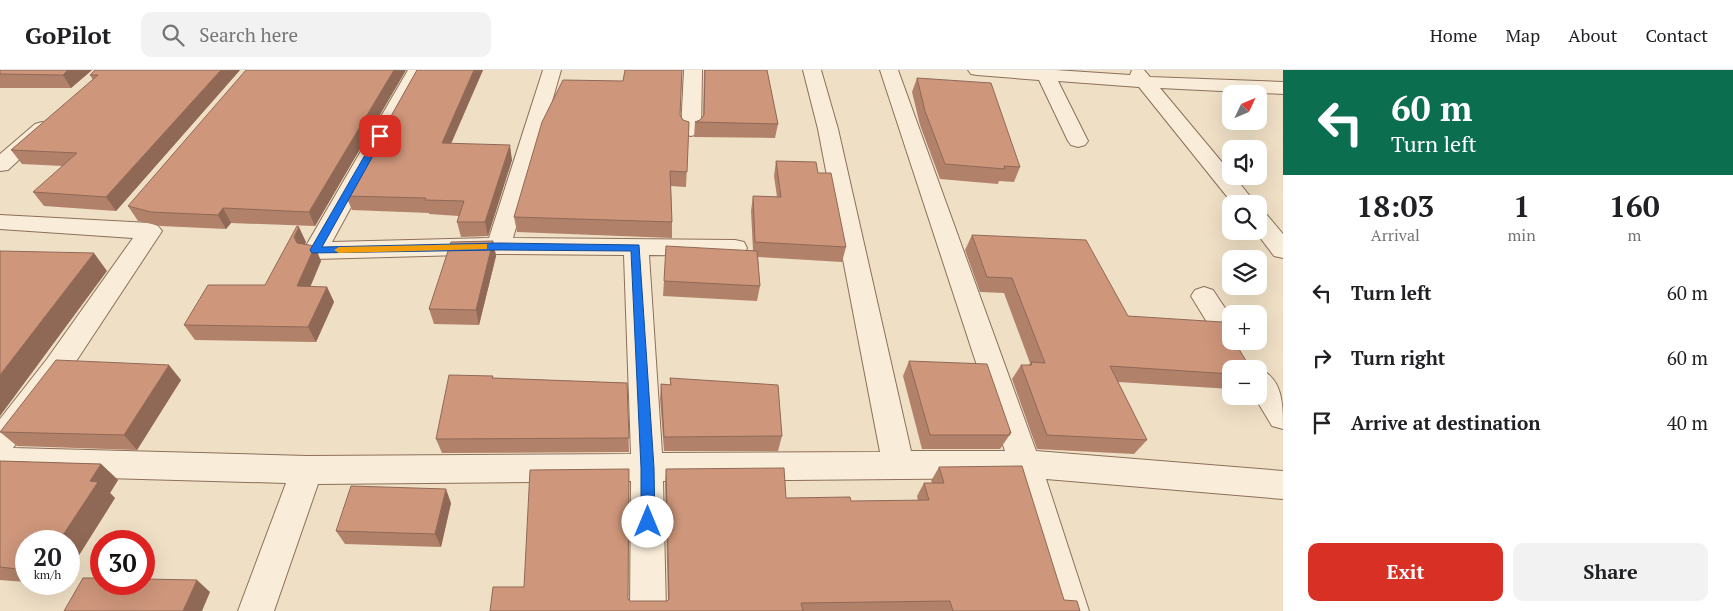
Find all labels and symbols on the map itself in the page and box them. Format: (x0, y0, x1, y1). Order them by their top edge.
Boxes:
north arrow (1222, 85, 1268, 130)
pin (359, 115, 401, 157)
position arrow (621, 495, 673, 547)
speed limit sign: 30 (90, 530, 155, 595)

